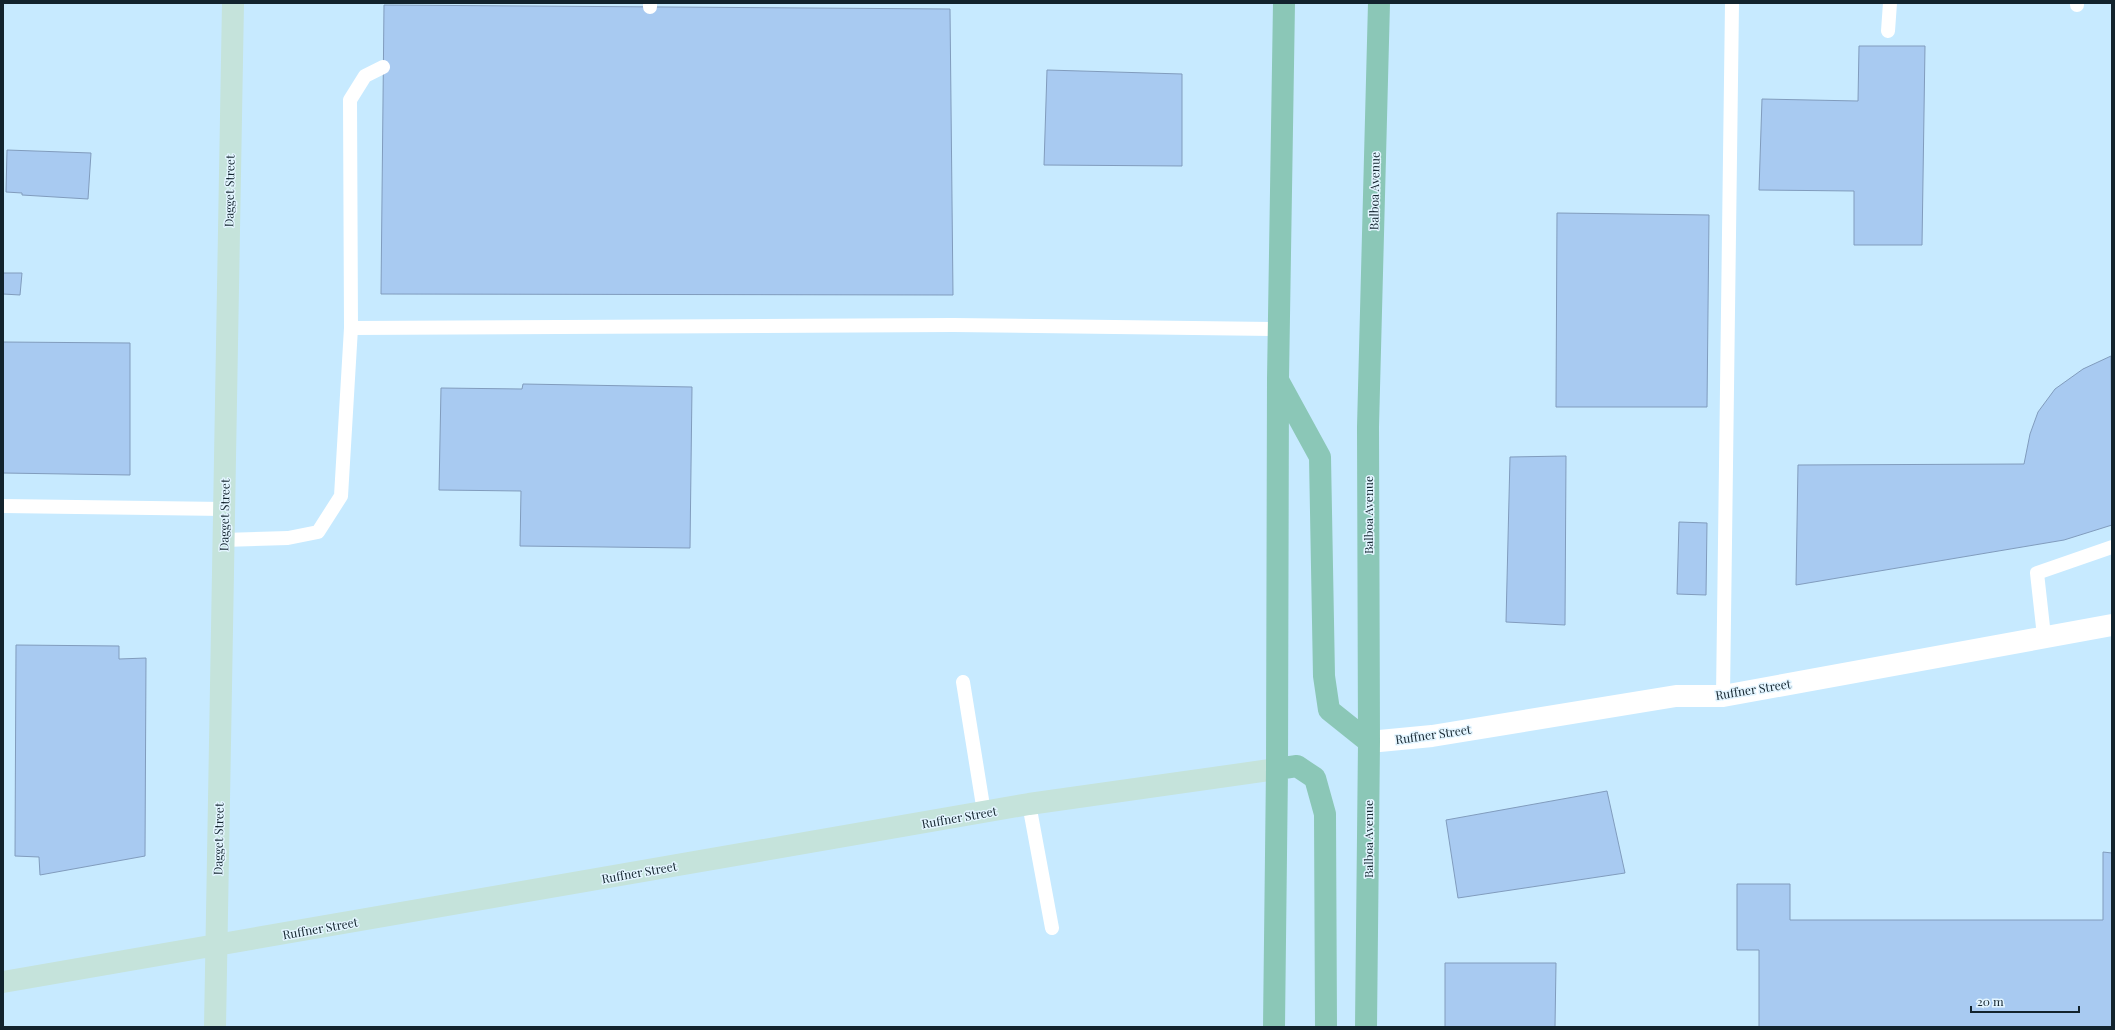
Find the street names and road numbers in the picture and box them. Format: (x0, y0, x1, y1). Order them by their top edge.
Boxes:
street label: Balboa Avenue (1365, 152, 1383, 230)
street label: Dagget Street (220, 154, 238, 227)
street label: Balboa Avenue (1360, 476, 1376, 554)
street label: Dagget Street (215, 478, 233, 551)
street label: Ruffner Street (1714, 675, 1793, 703)
street label: Ruffner Street (1394, 721, 1473, 747)
street label: Balboa Avenue (1360, 800, 1376, 878)
street label: Dagget Street (209, 802, 227, 875)
street label: Ruffner Street (920, 802, 999, 831)
street label: Ruffner Street (600, 857, 679, 886)
street label: Ruffner Street (281, 913, 360, 942)

